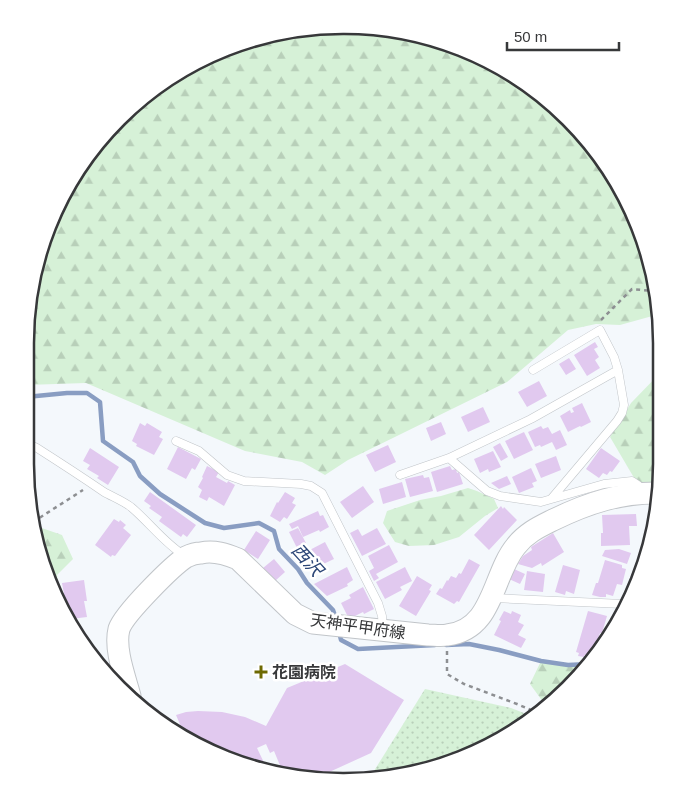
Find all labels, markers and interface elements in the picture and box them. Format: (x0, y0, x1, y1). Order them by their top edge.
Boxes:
scale bar (507, 20, 620, 52)
text: 50 m (514, 28, 547, 45)
water label: 西沢 (288, 540, 328, 582)
street label: 天神平甲府線 (309, 611, 407, 642)
place label: 花園病院 (272, 664, 336, 681)
marker: 花園病院 (254, 665, 268, 679)

